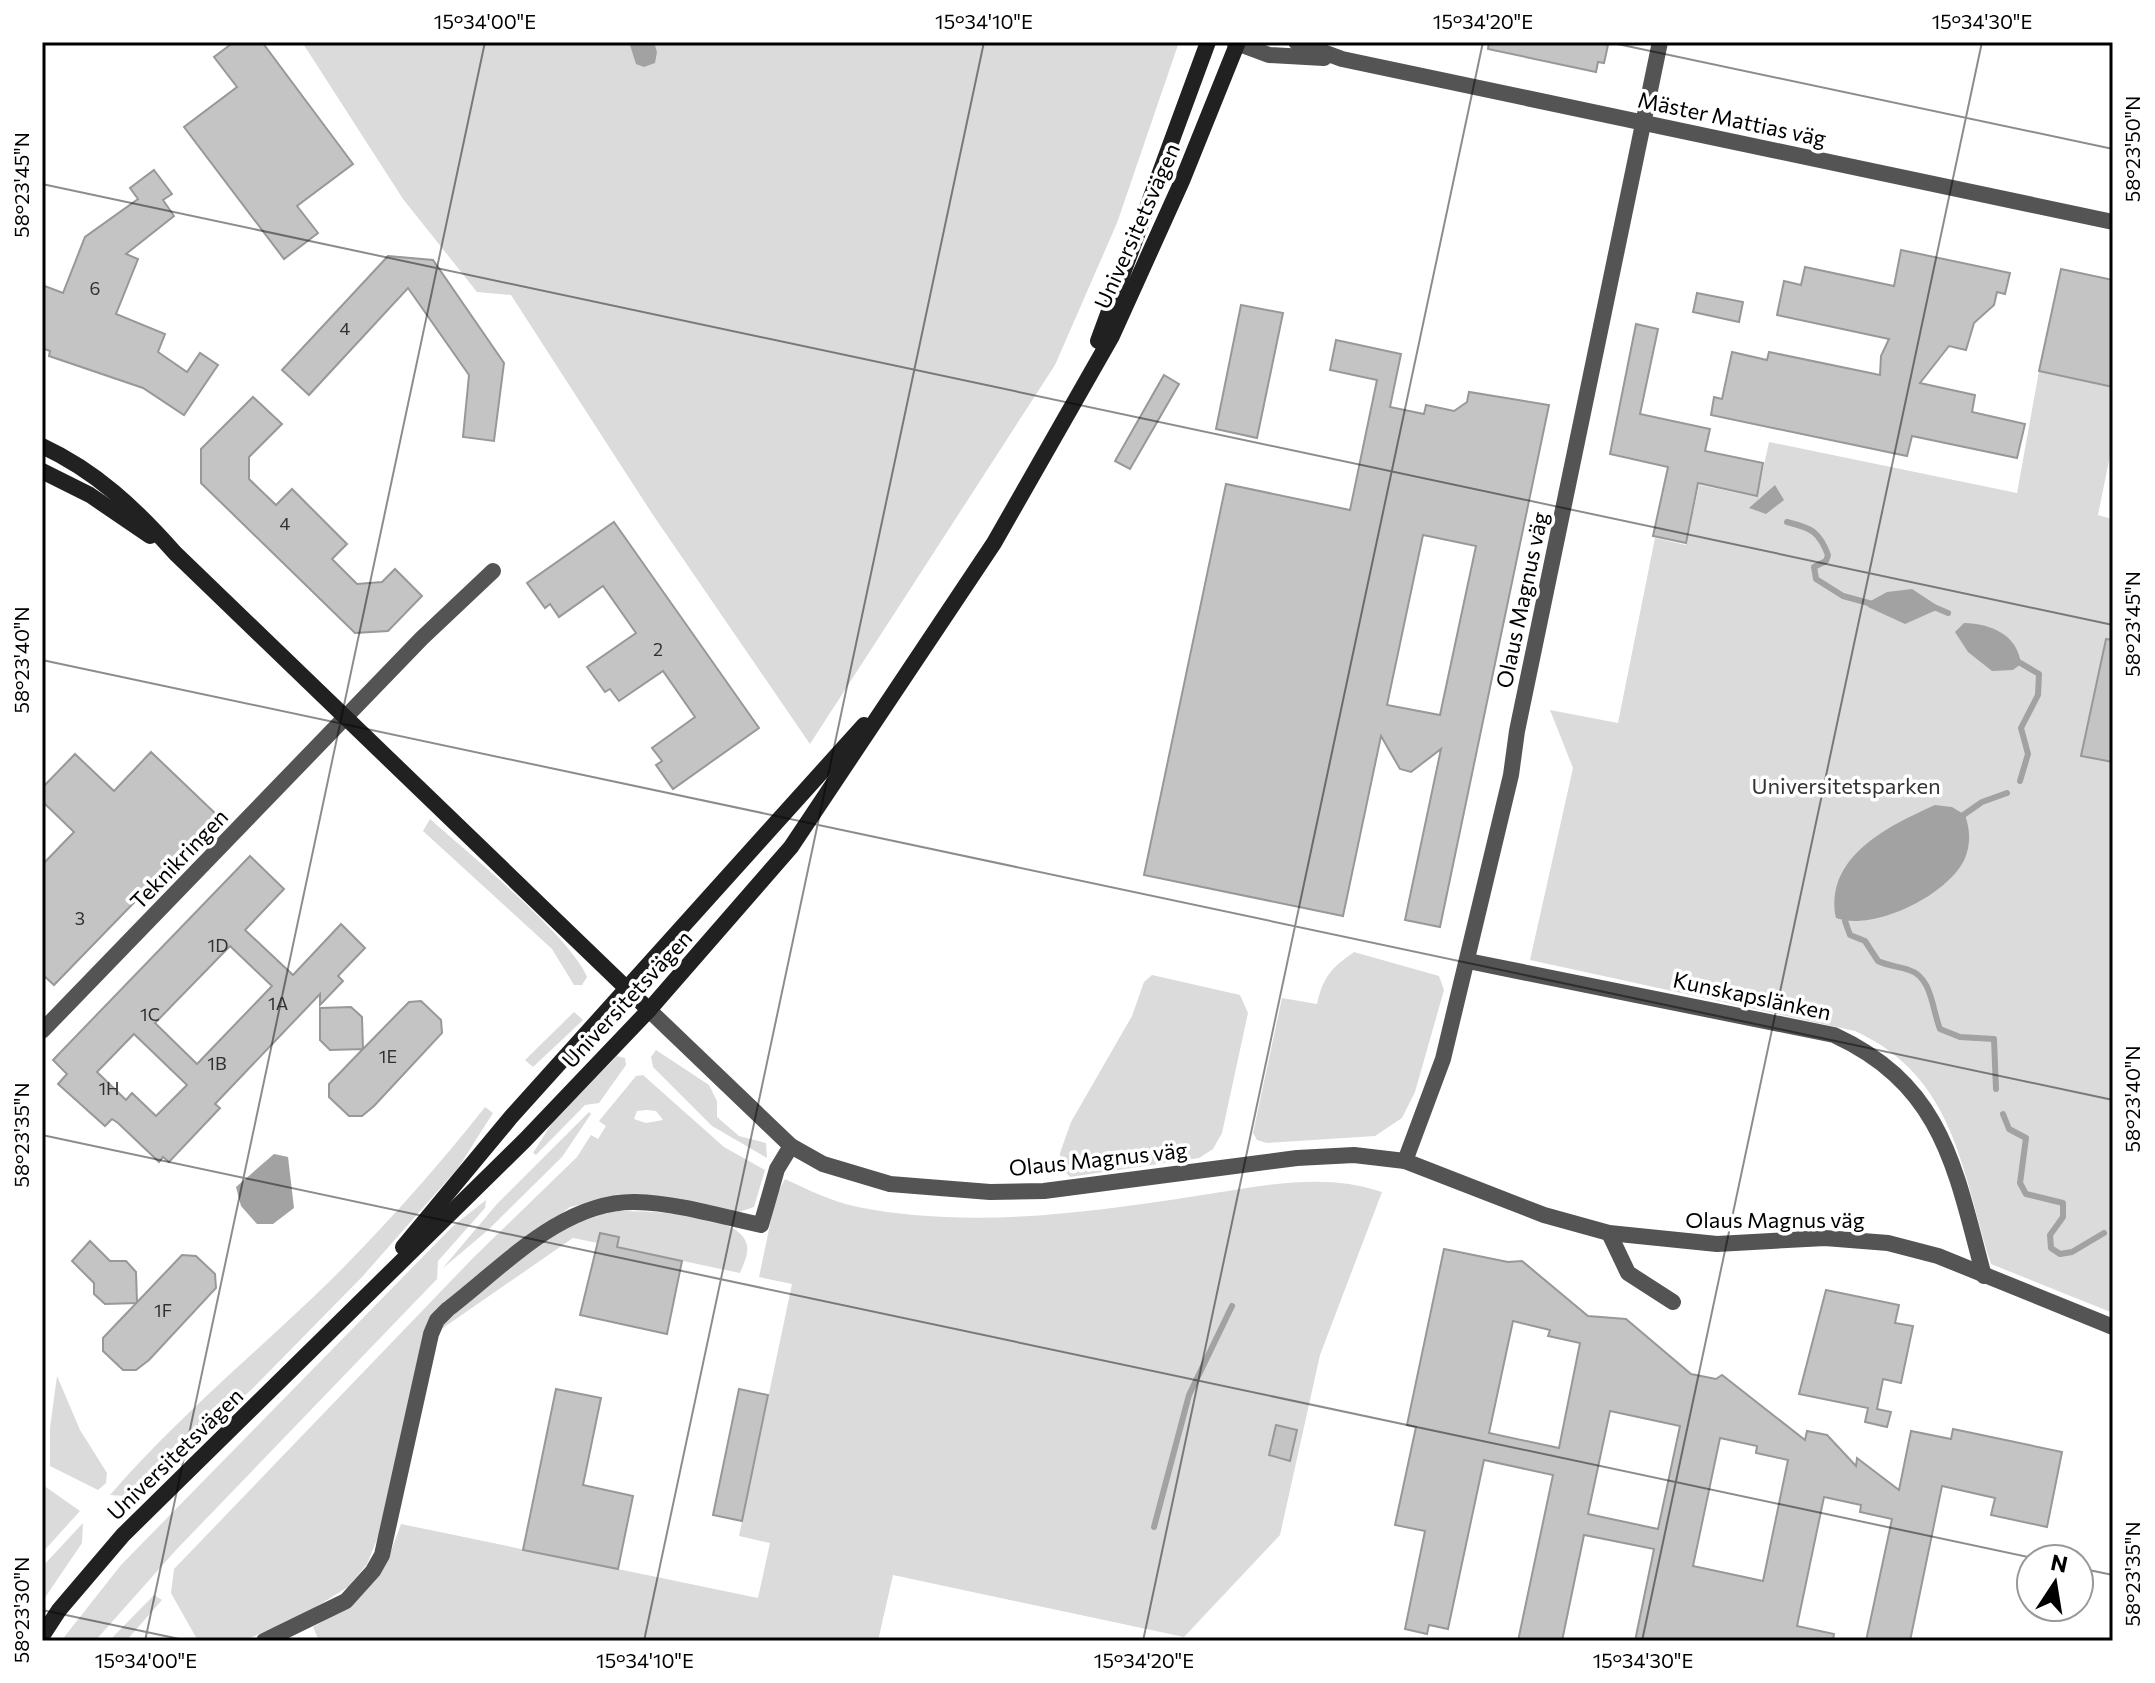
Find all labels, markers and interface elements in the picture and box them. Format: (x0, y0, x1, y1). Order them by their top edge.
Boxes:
text: 15°34'00"E (434, 9, 536, 33)
text: 15°34'10"E (935, 9, 1033, 33)
text: 15°34'20"E (1433, 9, 1533, 33)
text: 15°34'30"E (1932, 9, 2032, 33)
street label: Mäster Mattias väg (1635, 85, 1829, 152)
text: 58°23'50"N (2120, 96, 2144, 202)
text: 58°23'45"N (9, 132, 33, 238)
street label: Universitetsvägen (1088, 139, 1185, 313)
house number: 6 (90, 277, 100, 299)
house number: 4 (340, 317, 351, 339)
street label: Olaus Magnus väg (1490, 509, 1553, 690)
house number: 4 (280, 512, 291, 534)
text: 58°23'45"N (2120, 571, 2144, 677)
text: 58°23'40"N (9, 606, 33, 714)
house number: 2 (653, 638, 663, 660)
park label: Universitetsparken (1751, 772, 1941, 799)
street label: Teknikringen (124, 803, 233, 914)
house number: 3 (75, 907, 85, 929)
street label: Universitetsvägen (556, 924, 697, 1073)
house number: 1D (208, 934, 228, 956)
street label: Kunskapslänken (1671, 966, 1834, 1025)
house number: 1A (268, 992, 288, 1014)
house number: 1C (140, 1003, 160, 1025)
house number: 1E (379, 1045, 397, 1067)
text: 58°23'40"N (2120, 1045, 2144, 1153)
house number: 1B (207, 1052, 227, 1074)
house number: 1H (98, 1077, 120, 1099)
text: 58°23'35"N (9, 1083, 33, 1187)
street label: Olaus Magnus väg (1007, 1136, 1189, 1181)
street label: Olaus Magnus väg (1685, 1206, 1865, 1233)
house number: 1F (154, 1299, 172, 1321)
street label: Universitetsvägen (101, 1382, 248, 1525)
text: 58°23'35"N (2120, 1522, 2144, 1626)
north arrow (2015, 1543, 2095, 1623)
text: N (2048, 1548, 2070, 1578)
text: 58°23'30"N (9, 1557, 33, 1663)
text: 15°34'00"E (95, 1648, 197, 1672)
text: 15°34'10"E (596, 1648, 694, 1672)
text: 15°34'20"E (1094, 1648, 1194, 1672)
text: 15°34'30"E (1593, 1648, 1693, 1672)

